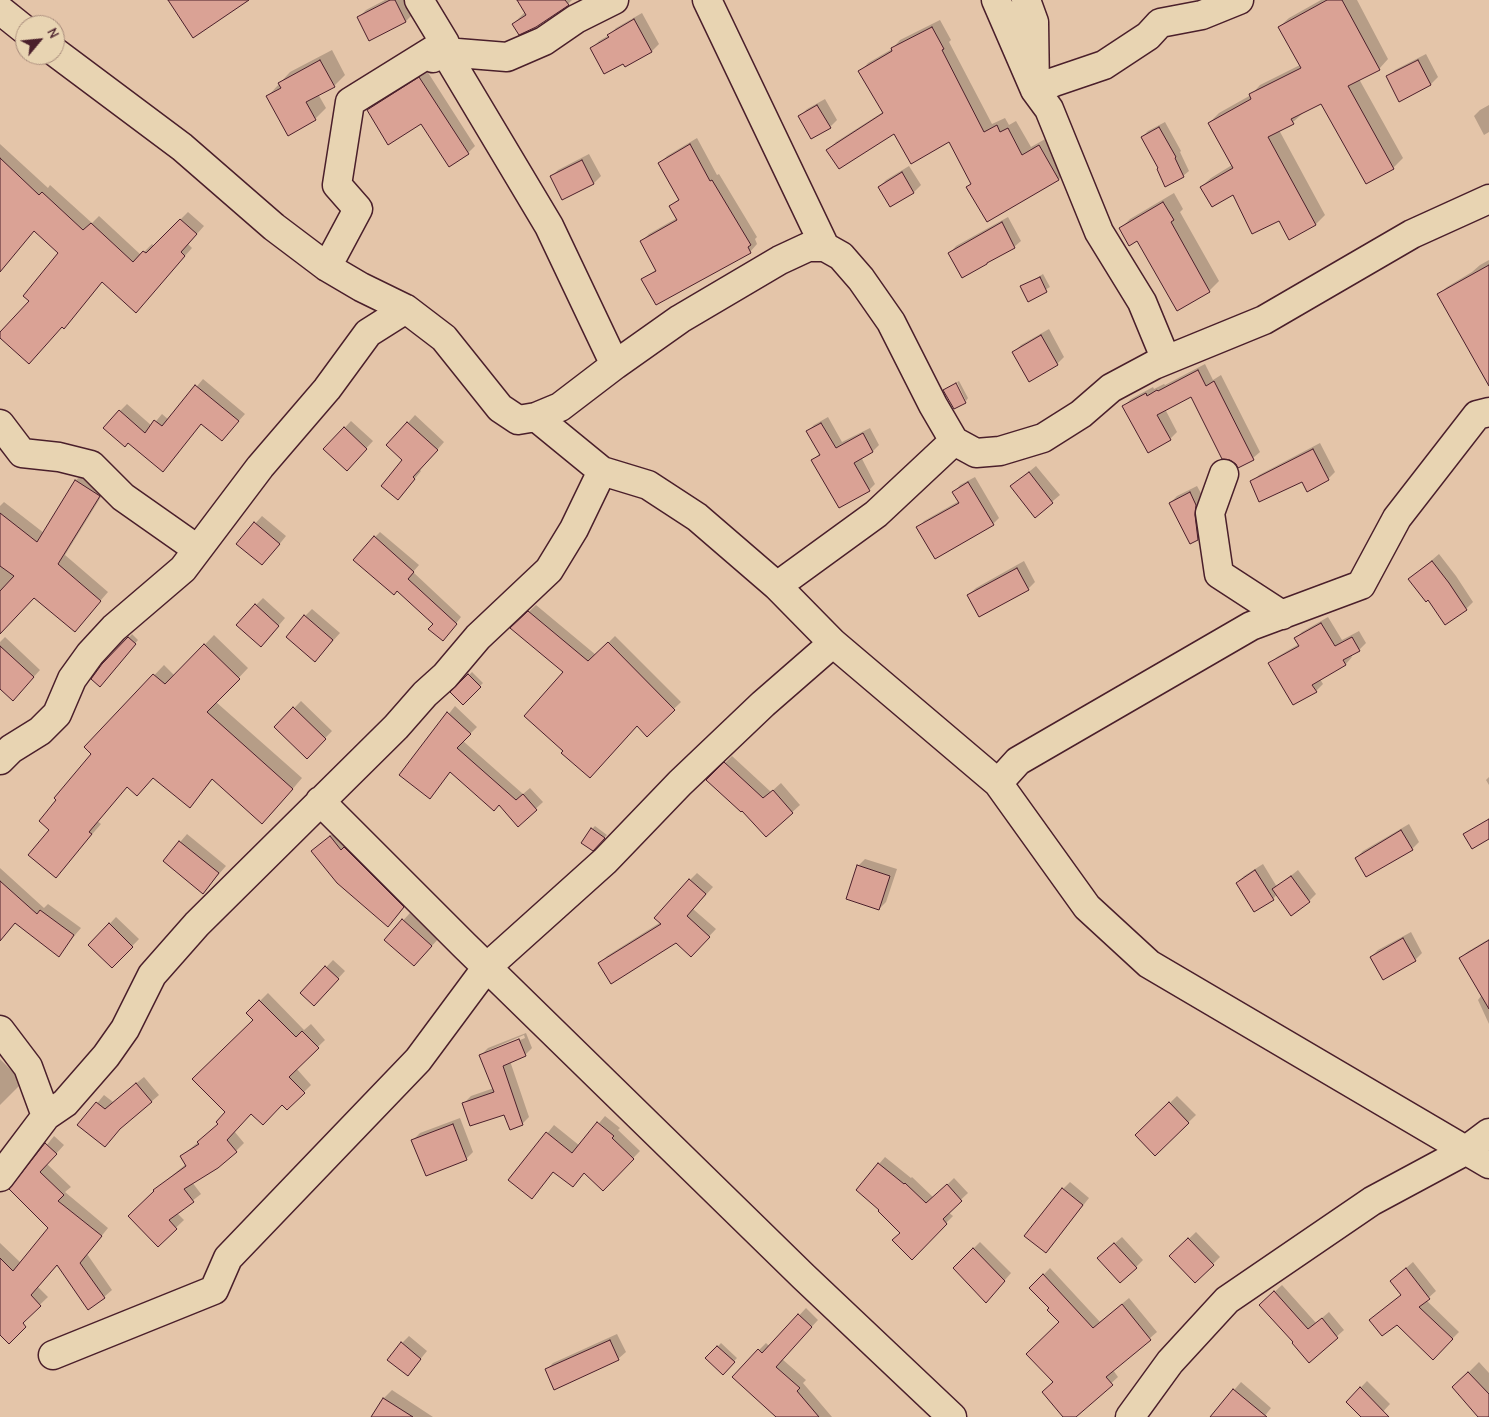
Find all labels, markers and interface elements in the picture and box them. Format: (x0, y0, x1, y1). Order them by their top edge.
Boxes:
north arrow (15, 15, 65, 65)
text: N (43, 25, 62, 41)

